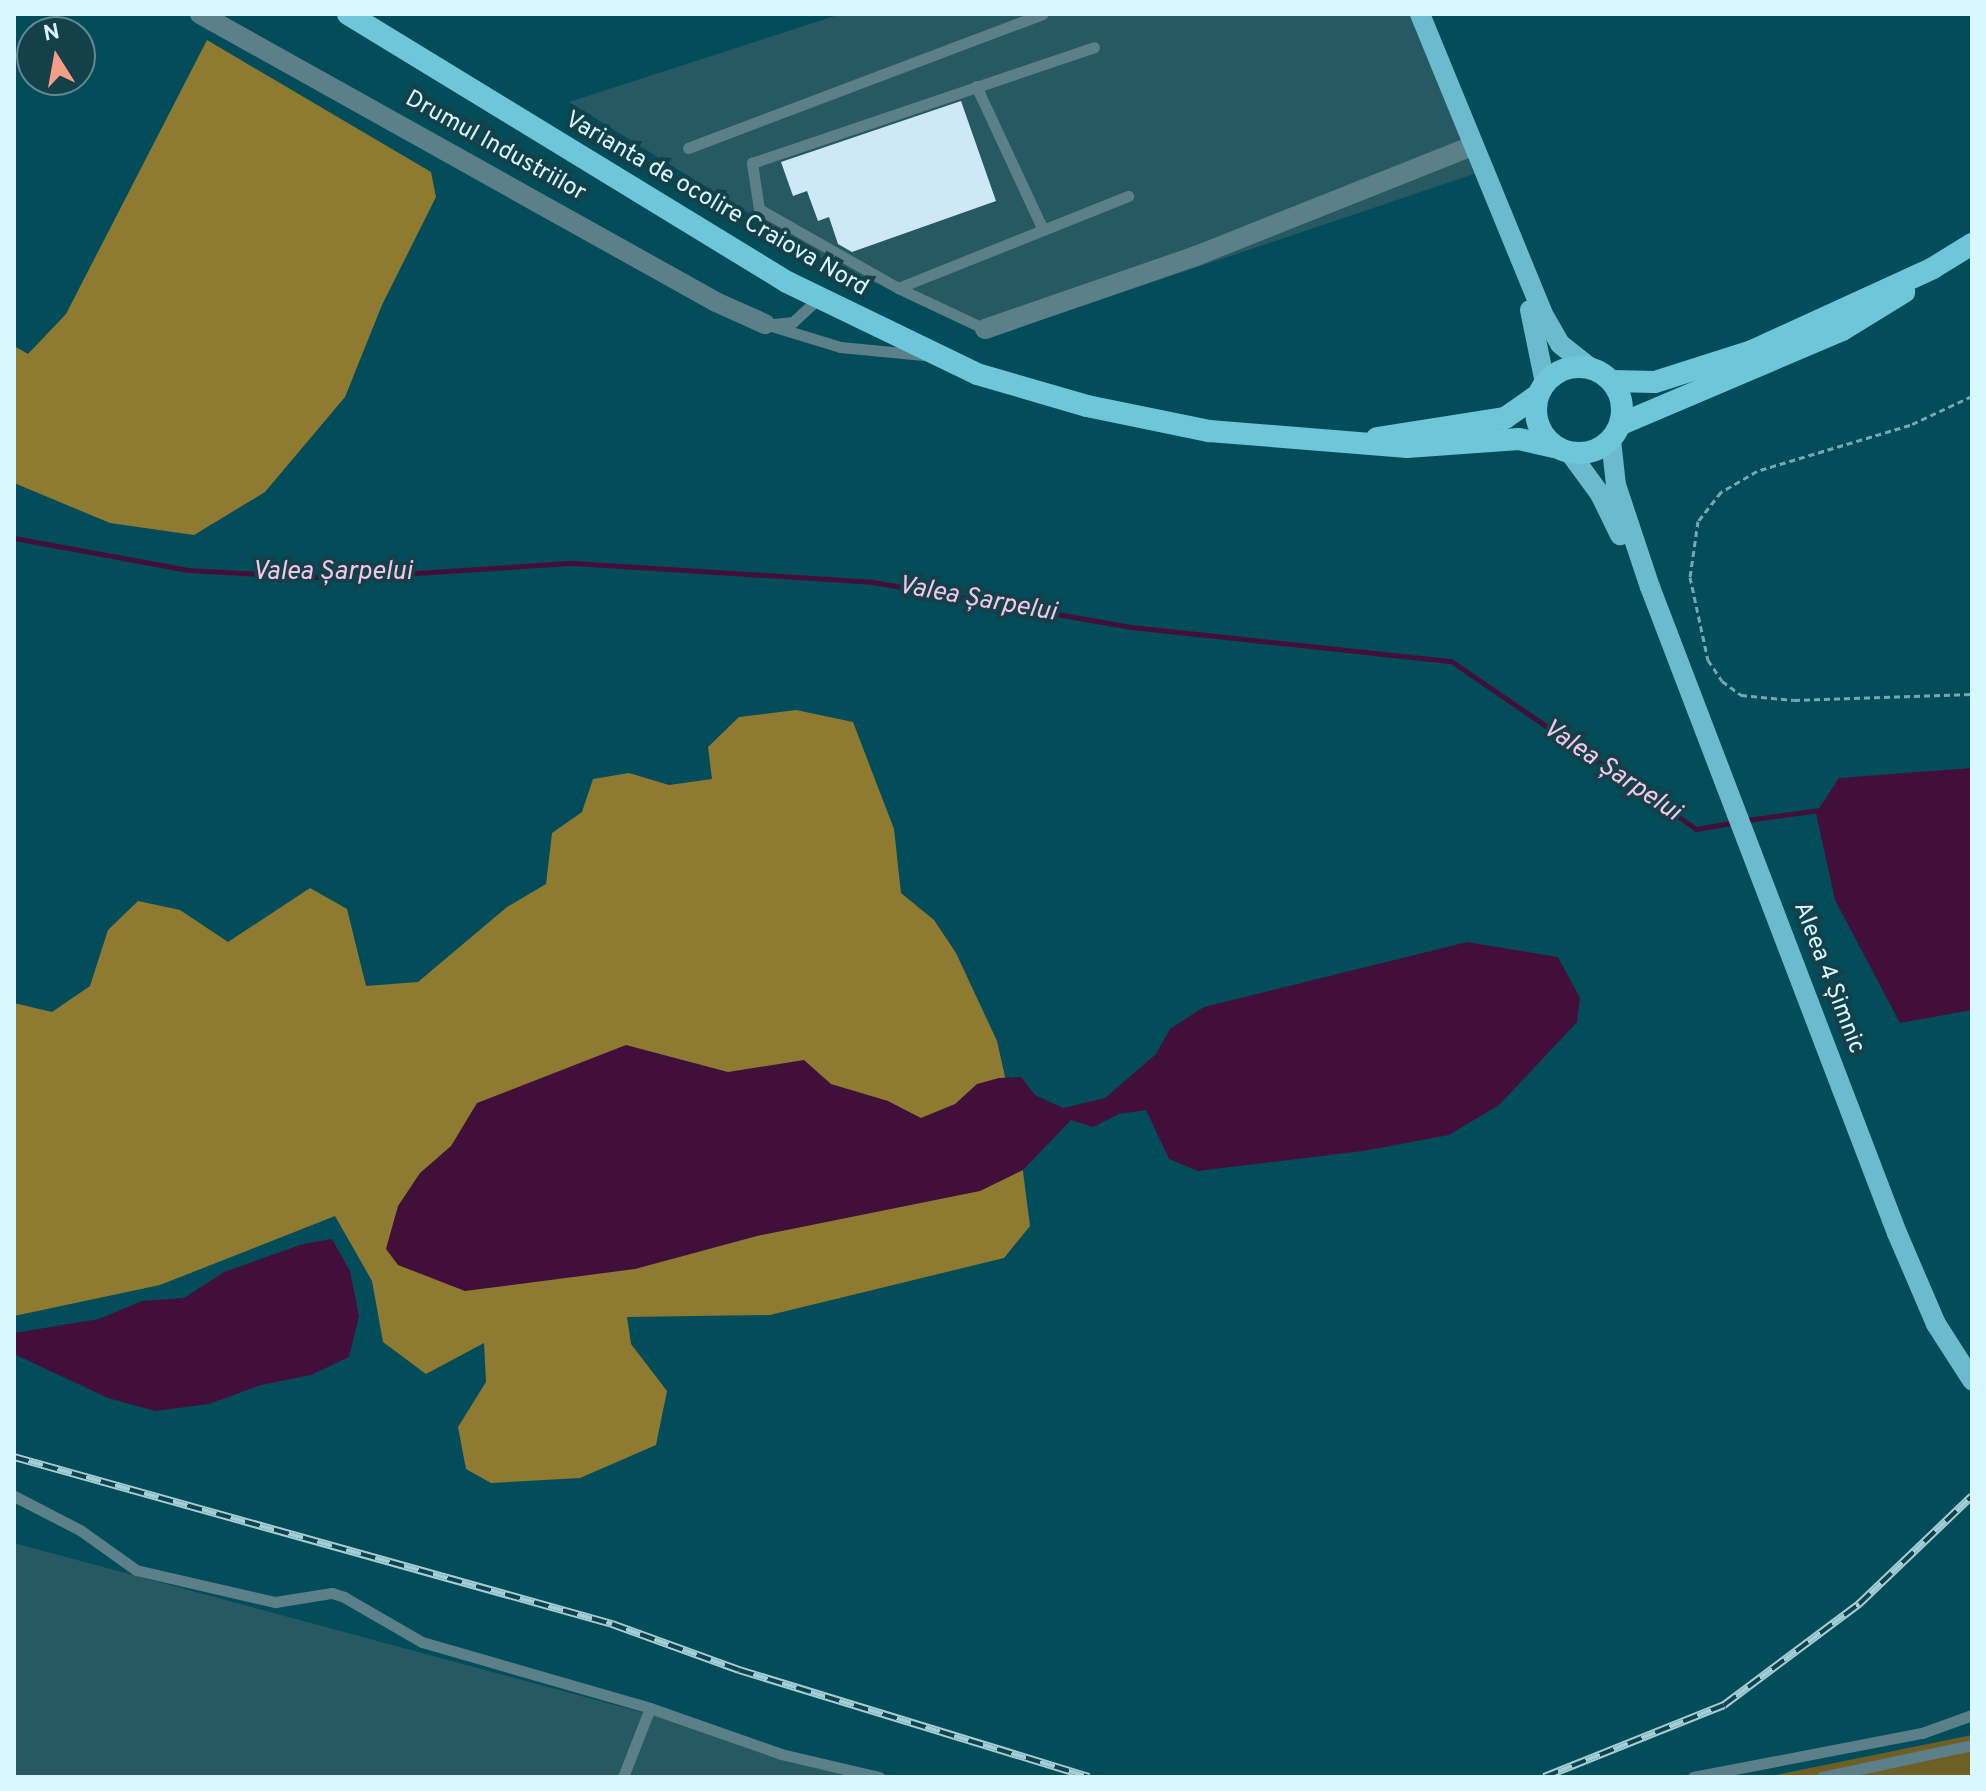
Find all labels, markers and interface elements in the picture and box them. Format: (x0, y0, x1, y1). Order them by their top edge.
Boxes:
north arrow (16, 16, 96, 96)
text: N (41, 19, 62, 49)
street label: Drumul Industriilor (400, 85, 590, 209)
street label: Varianta de ocolire Craiova Nord (559, 106, 873, 304)
water label: Valea Șarpelui (252, 557, 412, 589)
water label: Valea Șarpelui (895, 571, 1059, 629)
water label: Valea Șarpelui (1536, 713, 1686, 829)
street label: Aleea 4 Șimnic (1786, 898, 1870, 1058)

